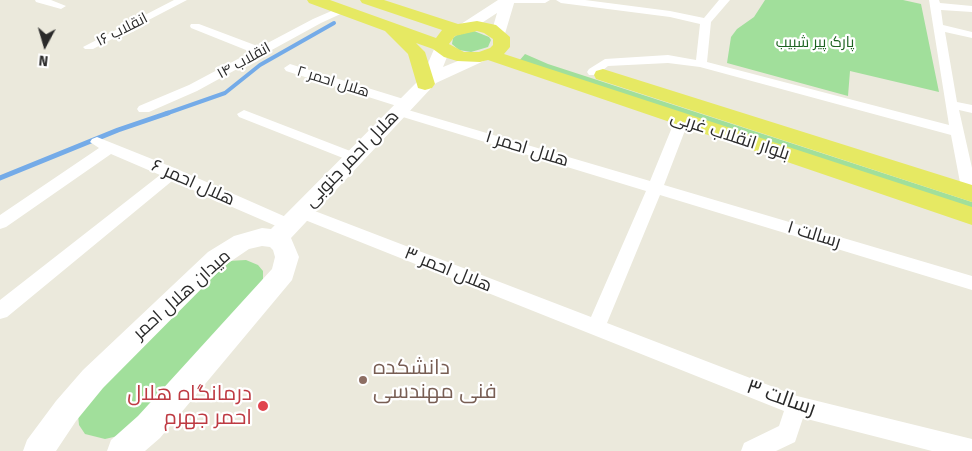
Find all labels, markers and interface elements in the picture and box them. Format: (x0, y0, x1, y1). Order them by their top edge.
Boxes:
street label: انقلاب ۱۶ (93, 9, 151, 51)
north arrow (20, 20, 70, 70)
park label: پارک پیر شبیب (776, 34, 854, 52)
street label: انقلاب ۱۴ (214, 39, 274, 83)
text: N (38, 51, 49, 69)
street label: هلال احمر ۲ (295, 62, 371, 102)
street label: هلال احمر جنوبی (300, 106, 404, 212)
street label: بلوار انقلاب غربی (668, 107, 792, 165)
street label: هلال احمر ۱ (483, 126, 571, 172)
street label: هلال احمر ۶ (148, 155, 238, 211)
street label: رسالت ۱ (785, 217, 843, 253)
street label: هلال احمر ۳ (401, 243, 495, 297)
street label: میدان هلال احمر (129, 246, 235, 344)
place label: دانشکده فنی مهندسی (373, 355, 497, 405)
marker: دانشکده فنی مهندسی (357, 374, 369, 386)
street label: رسالت ۳ (743, 374, 819, 422)
place label: درمانگاه هلال احمر جهرم (127, 381, 252, 431)
marker: درمانگاه هلال احمر جهرم (256, 399, 270, 413)

